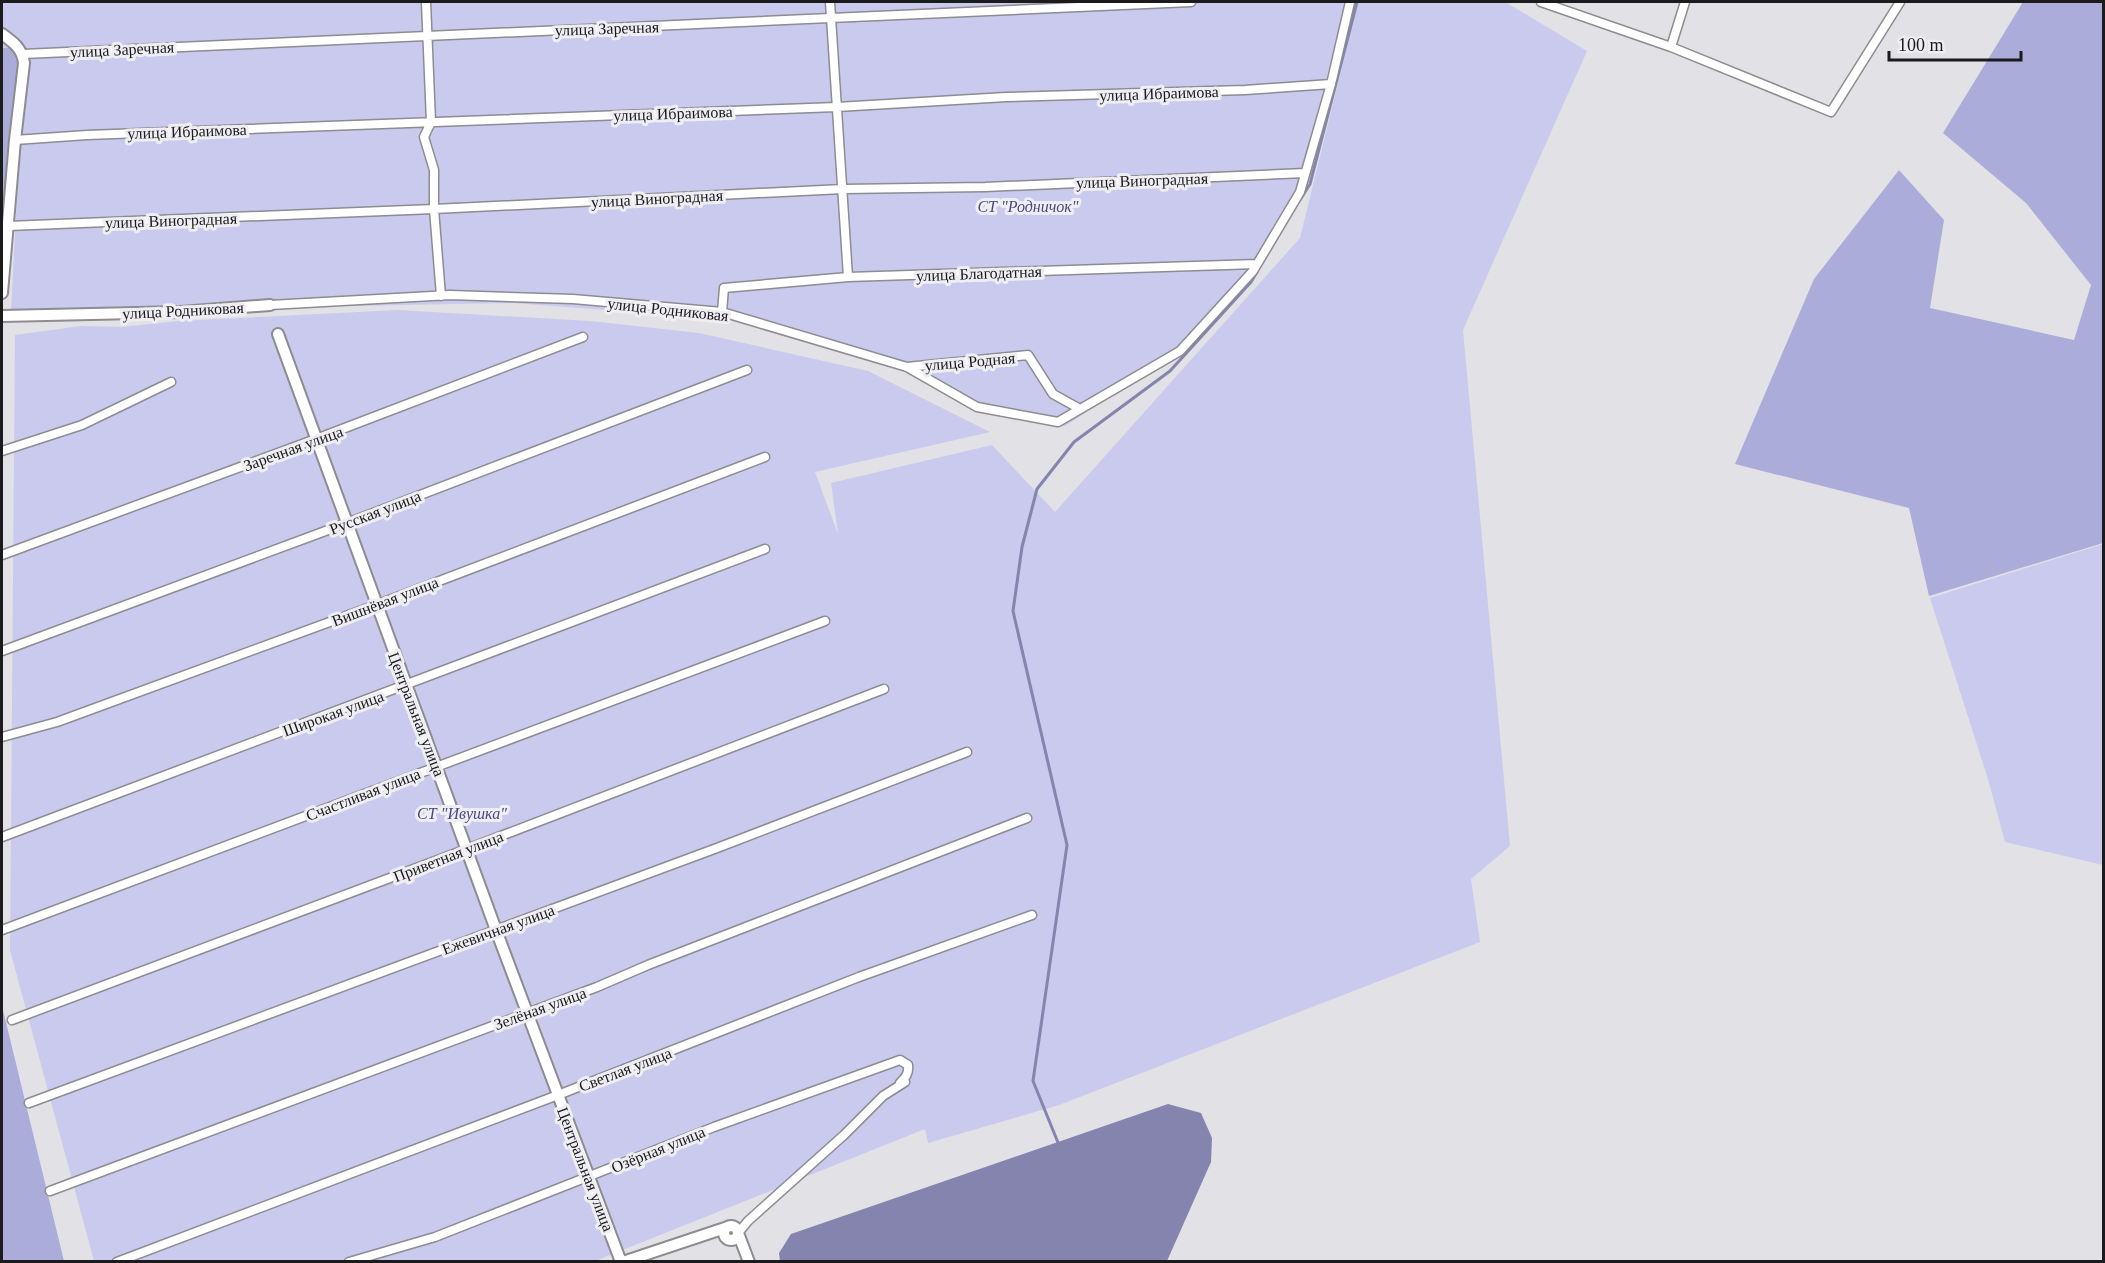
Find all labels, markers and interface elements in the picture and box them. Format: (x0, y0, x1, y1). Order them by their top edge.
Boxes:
street label: улица Заречная (555, 18, 660, 40)
scale bar (1889, 24, 2021, 62)
text: 100 m (1898, 35, 1944, 55)
street label: улица Заречная (69, 38, 175, 62)
street label: улица Ибраимова (1099, 83, 1219, 105)
street label: улица Ибраимова (613, 103, 733, 125)
street label: улица Ибраимова (127, 121, 247, 143)
street label: улица Виноградная (1076, 170, 1209, 192)
street label: улица Виноградная (591, 187, 724, 211)
park label: СТ "Родничок" (977, 198, 1079, 215)
street label: улица Виноградная (105, 210, 238, 232)
street label: улица Благодатная (916, 263, 1043, 285)
street label: улица Родниковая (606, 295, 730, 325)
street label: улица Родниковая (122, 299, 245, 323)
street label: улица Родная (924, 349, 1017, 375)
street label: Заречная улица (241, 423, 345, 475)
street label: Русская улица (327, 487, 424, 539)
street label: Вишнёвая улица (330, 573, 441, 630)
street label: Центральная улица (384, 650, 448, 779)
street label: Широкая улица (280, 687, 386, 741)
street label: Счастливая улица (304, 765, 423, 825)
park label: СТ "Ивушка" (417, 805, 507, 823)
street label: Приветная улица (391, 828, 506, 886)
street label: Ежевичная улица (440, 901, 557, 959)
street label: Зелёная улица (492, 984, 589, 1034)
street label: Светлая улица (576, 1044, 674, 1096)
street label: Центральная улица (553, 1105, 617, 1234)
street label: Озёрная улица (609, 1123, 708, 1177)

